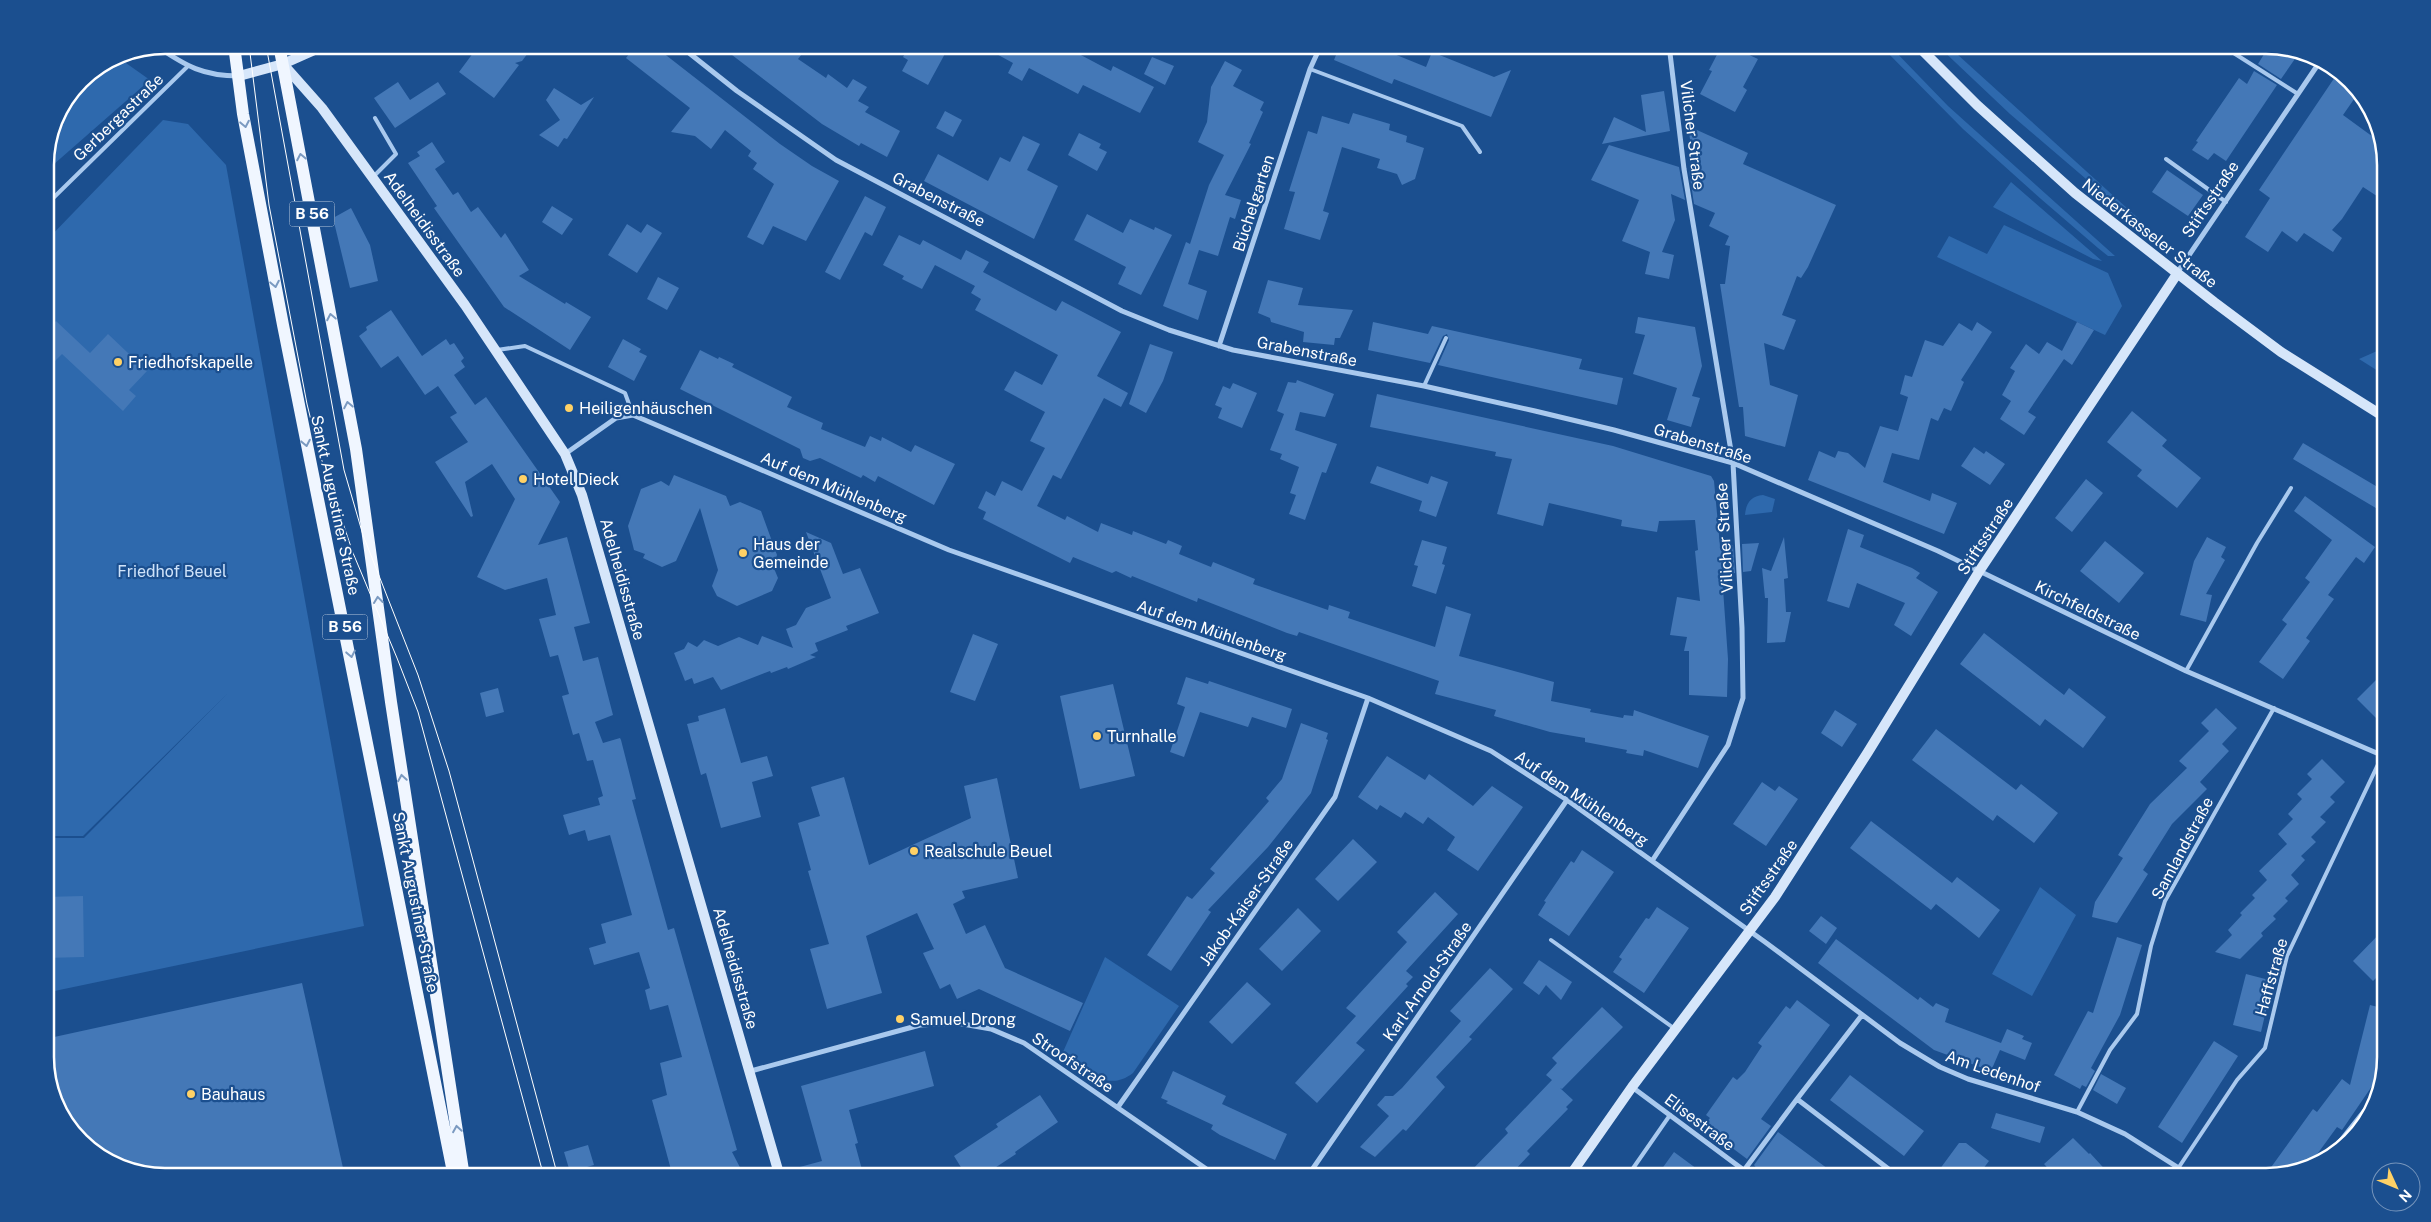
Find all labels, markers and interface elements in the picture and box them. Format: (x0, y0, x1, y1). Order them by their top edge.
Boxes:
street label: Gerbergastraße (69, 70, 167, 165)
street label: Vilicher Straße (1676, 79, 1709, 191)
one-way arrow (239, 120, 250, 129)
street label: Büchelgarten (1229, 152, 1278, 254)
one-way arrow (297, 153, 307, 161)
street label: Stiftsstraße (2178, 157, 2243, 241)
street label: Adelheidisstraße (380, 168, 469, 281)
street label: Grabenstraße (889, 168, 988, 231)
street label: Niederkasseler Straße (2078, 175, 2221, 292)
road number: B 56 (290, 202, 334, 226)
one-way arrow (270, 279, 280, 288)
one-way arrow (327, 312, 337, 321)
street label: Grabenstraße (1255, 332, 1359, 371)
place label: Friedhofskapelle (128, 353, 253, 372)
marker: Friedhofskapelle (112, 356, 124, 368)
place label: Heiligenhäuschen (579, 399, 713, 418)
one-way arrow (343, 400, 353, 409)
marker: Heiligenhäuschen (563, 402, 575, 414)
street label: Sankt Augustiner Straße (307, 413, 364, 597)
street label: Grabenstraße (1651, 420, 1754, 467)
one-way arrow (301, 439, 311, 448)
street label: Auf dem Mühlenberg (758, 448, 910, 527)
place label: Hotel Dieck (533, 470, 619, 489)
marker: Hotel Dieck (517, 473, 529, 485)
street label: Vilicher Straße (1712, 482, 1737, 594)
street label: Stiftsstraße (1953, 494, 2017, 578)
street label: Adelheidisstraße (596, 516, 649, 642)
place label: Haus der Gemeinde (753, 535, 829, 572)
marker: Haus der Gemeinde (737, 547, 749, 559)
park label: Friedhof Beuel (117, 562, 227, 581)
street label: Kirchfeldstraße (2032, 577, 2144, 644)
one-way arrow (373, 595, 384, 603)
street label: Auf dem Mühlenberg (1135, 596, 1289, 665)
road number: B 56 (322, 614, 368, 640)
one-way arrow (345, 649, 355, 658)
place label: Turnhalle (1107, 727, 1177, 746)
marker: Turnhalle (1091, 730, 1103, 742)
street label: Auf dem Mühlenberg (1511, 747, 1652, 850)
one-way arrow (398, 774, 408, 782)
street label: Samlandstraße (2147, 794, 2217, 903)
street label: Sankt Augustiner Straße (389, 810, 442, 994)
street label: Jakob-Kaiser-Straße (1196, 835, 1297, 969)
street label: Stiftsstraße (1735, 836, 1801, 919)
place label: Realschule Beuel (924, 842, 1053, 861)
marker: Realschule Beuel (908, 845, 920, 857)
street label: Adelheidisstraße (709, 905, 762, 1031)
street label: Karl-Arnold-Straße (1379, 918, 1476, 1045)
street label: Haffstraße (2251, 936, 2292, 1018)
place label: Samuel Drong (910, 1010, 1016, 1029)
marker: Samuel Drong (894, 1013, 906, 1025)
street label: Stroofstraße (1028, 1028, 1117, 1097)
street label: Am Ledenhof (1943, 1046, 2043, 1097)
place label: Bauhaus (201, 1085, 265, 1104)
marker: Bauhaus (185, 1088, 197, 1100)
street label: Elisestraße (1661, 1090, 1739, 1155)
one-way arrow (452, 1124, 462, 1133)
north arrow (2371, 1162, 2421, 1212)
text: N (2396, 1187, 2415, 1206)

